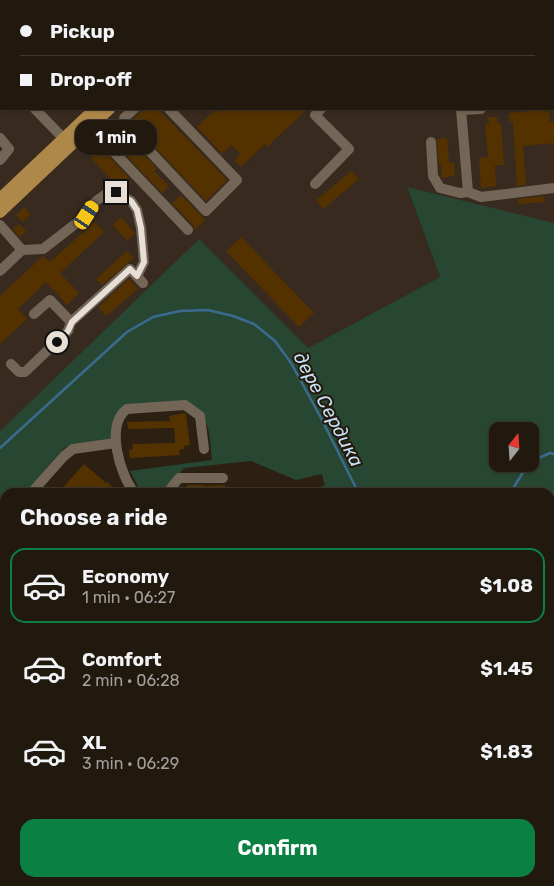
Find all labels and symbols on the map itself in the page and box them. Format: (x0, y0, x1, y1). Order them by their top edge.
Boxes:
callout: 1 min (75, 120, 157, 154)
route end (105, 181, 127, 203)
car (72, 198, 101, 232)
route start (46, 331, 68, 353)
water label: дере Сердика (289, 348, 368, 471)
north arrow (489, 422, 539, 472)

